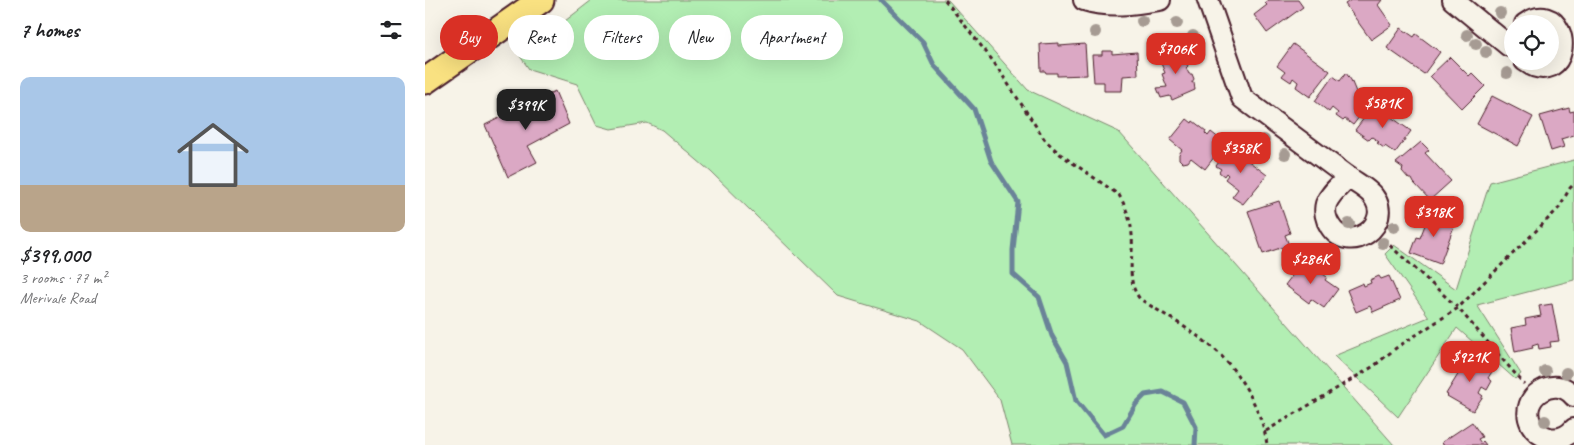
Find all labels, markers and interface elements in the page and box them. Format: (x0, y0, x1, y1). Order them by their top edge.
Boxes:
chip: Buy (440, 15, 498, 60)
chip: Rent (508, 15, 574, 60)
chip: Filters (584, 15, 659, 60)
chip: New (669, 15, 731, 60)
chip: Apartment (741, 15, 843, 60)
map controls (1504, 15, 1559, 70)
button: locate (1504, 15, 1559, 70)
icon: filters (377, 16, 405, 44)
text: 7 homes (20, 17, 79, 43)
pin: $706K (1141, 32, 1211, 75)
text: $706K (1157, 39, 1195, 59)
pin: $581K (1348, 86, 1418, 129)
pin: $399K (491, 88, 561, 131)
text: $581K (1365, 93, 1401, 113)
text: $399K (508, 95, 544, 115)
icon: home (168, 110, 258, 200)
pin: $358K (1206, 132, 1276, 174)
text: $358K (1223, 138, 1259, 158)
pin: $318K (1399, 196, 1469, 238)
text: $318K (1416, 202, 1452, 222)
text: $399,000 (20, 242, 90, 268)
pin: $286K (1276, 242, 1346, 285)
text: $286K (1292, 249, 1330, 269)
text: 3 rooms · 77 m² (20, 268, 106, 288)
text: Merivale Road (20, 288, 96, 308)
pin: $921K (1435, 340, 1505, 383)
text: $921K (1452, 347, 1488, 367)

